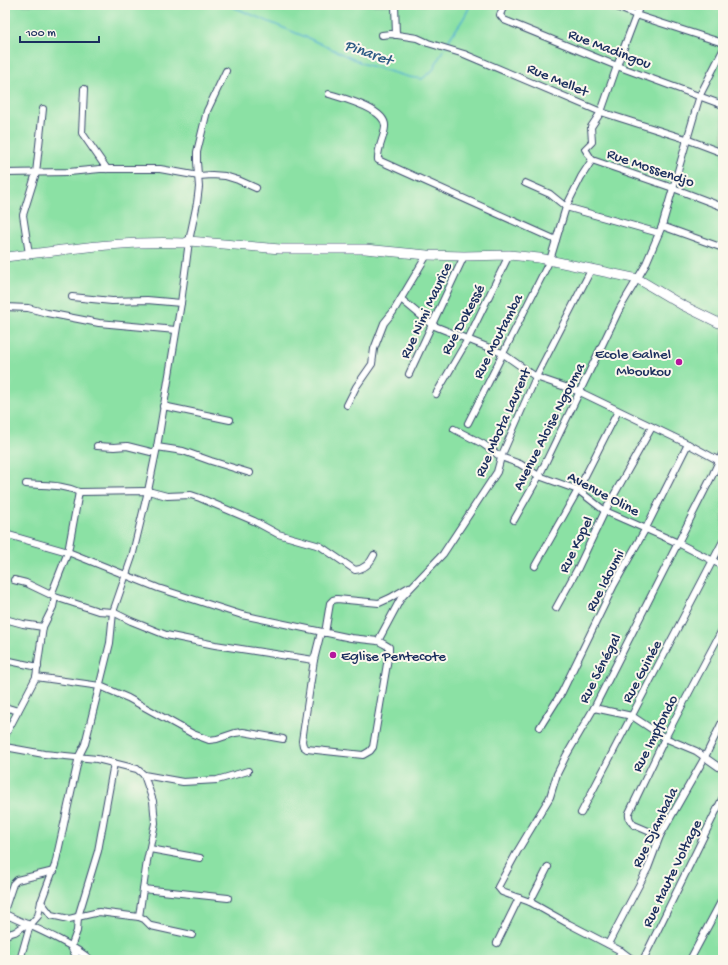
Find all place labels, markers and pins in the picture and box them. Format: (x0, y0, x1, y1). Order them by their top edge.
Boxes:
place label: Ecole Galnel Mboukou (595, 346, 671, 381)
marker: Ecole Galnel Mboukou (674, 357, 684, 367)
place label: Eglise Pentecote (341, 648, 446, 666)
marker: Eglise Pentecote (328, 650, 338, 660)

